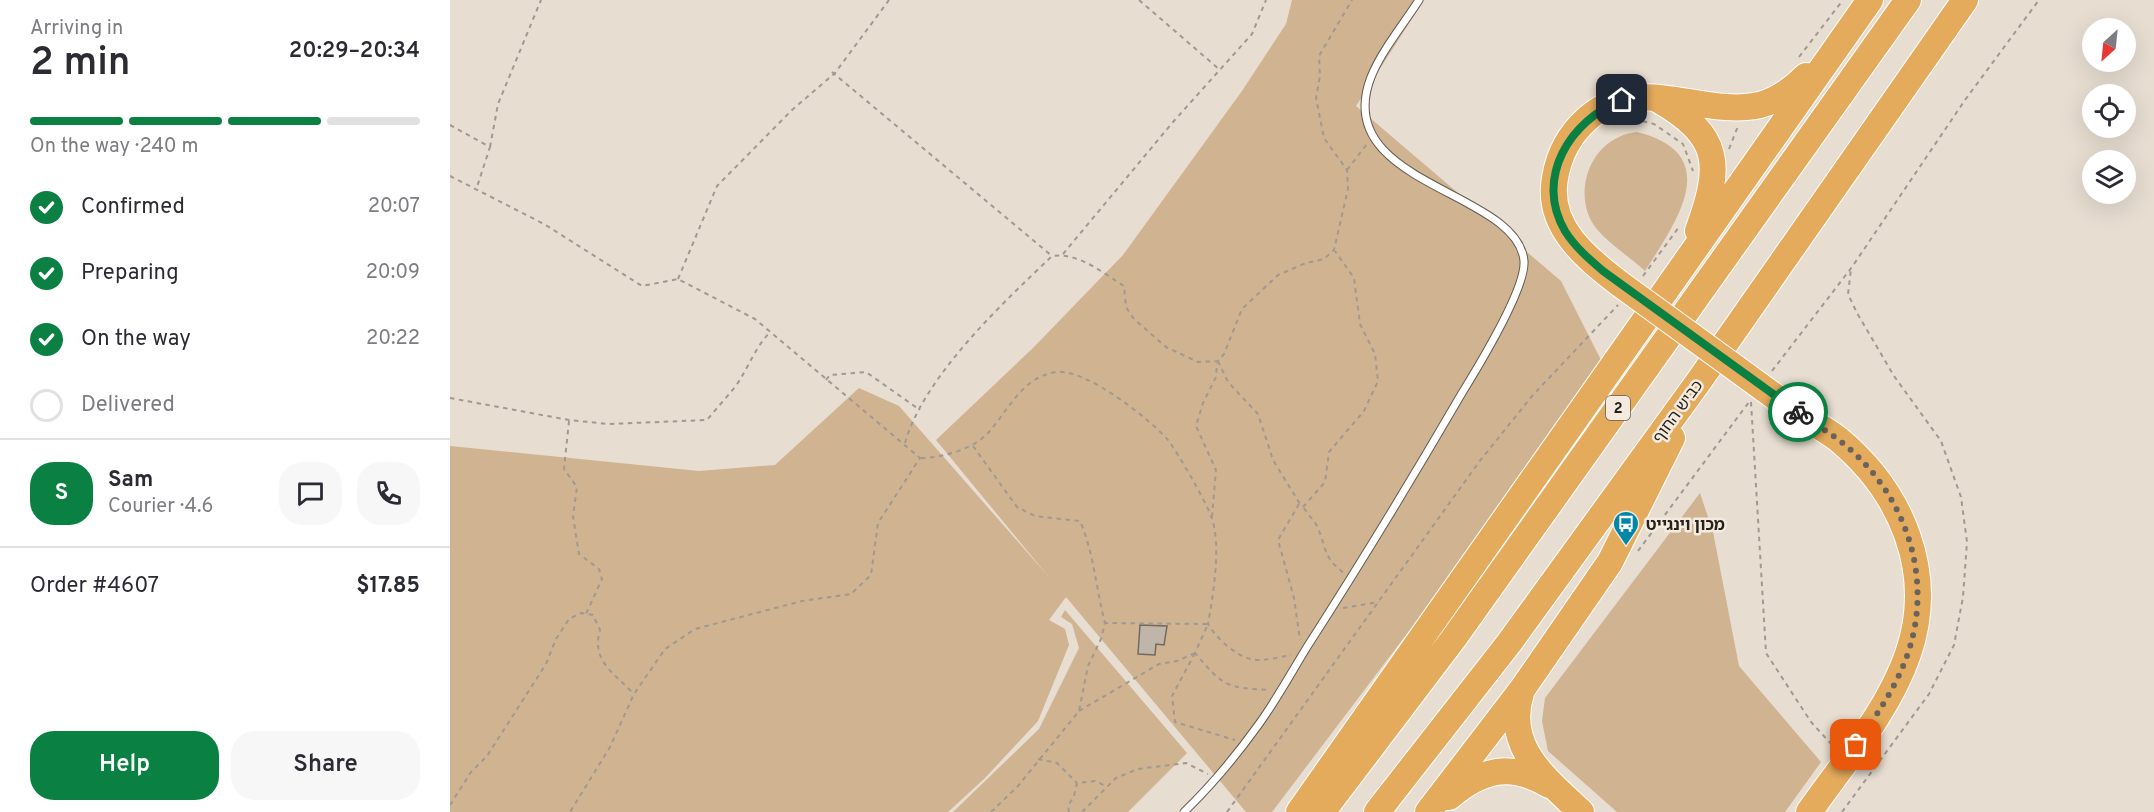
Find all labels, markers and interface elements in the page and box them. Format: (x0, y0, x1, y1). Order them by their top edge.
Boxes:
text: Arriving in (30, 16, 123, 42)
north arrow (2082, 18, 2136, 72)
map controls (2082, 18, 2136, 204)
text: 20:29–20:34 (289, 38, 420, 65)
text: 2 min (30, 40, 131, 89)
pin (1596, 74, 1647, 125)
icon: home (1605, 83, 1638, 116)
button: locate (2082, 84, 2136, 138)
text: On the way · 240 m (30, 134, 198, 160)
button: layers (2082, 150, 2136, 204)
icon: check (30, 191, 63, 224)
text: Confirmed (81, 194, 185, 221)
text: 20:07 (368, 194, 420, 220)
icon: check (30, 257, 63, 290)
text: Preparing (81, 260, 179, 287)
text: 20:09 (366, 260, 420, 286)
icon: check (30, 323, 63, 356)
text: On the way (81, 326, 191, 353)
text: 20:22 (366, 326, 420, 352)
street label: כביש החוף (1649, 377, 1708, 448)
courier (1768, 382, 1828, 442)
text: Delivered (81, 392, 175, 419)
road number: 2 (1606, 396, 1630, 420)
icon: bike (1782, 396, 1815, 429)
button: chat (279, 462, 342, 525)
button: phone (357, 462, 420, 525)
text: Sam (108, 467, 153, 494)
text: S (55, 480, 68, 507)
text: Courier · 4.6 (108, 494, 213, 520)
bus stop icon: מכון וינגייט (1611, 509, 1641, 547)
place label: מכון וינגייט (1646, 516, 1725, 536)
text: Order #4607 (30, 573, 159, 600)
text: $17.85 (356, 573, 420, 600)
pin (1830, 719, 1881, 770)
icon: bag (1839, 728, 1872, 761)
button: Help (30, 731, 219, 800)
button: Share (231, 731, 420, 800)

